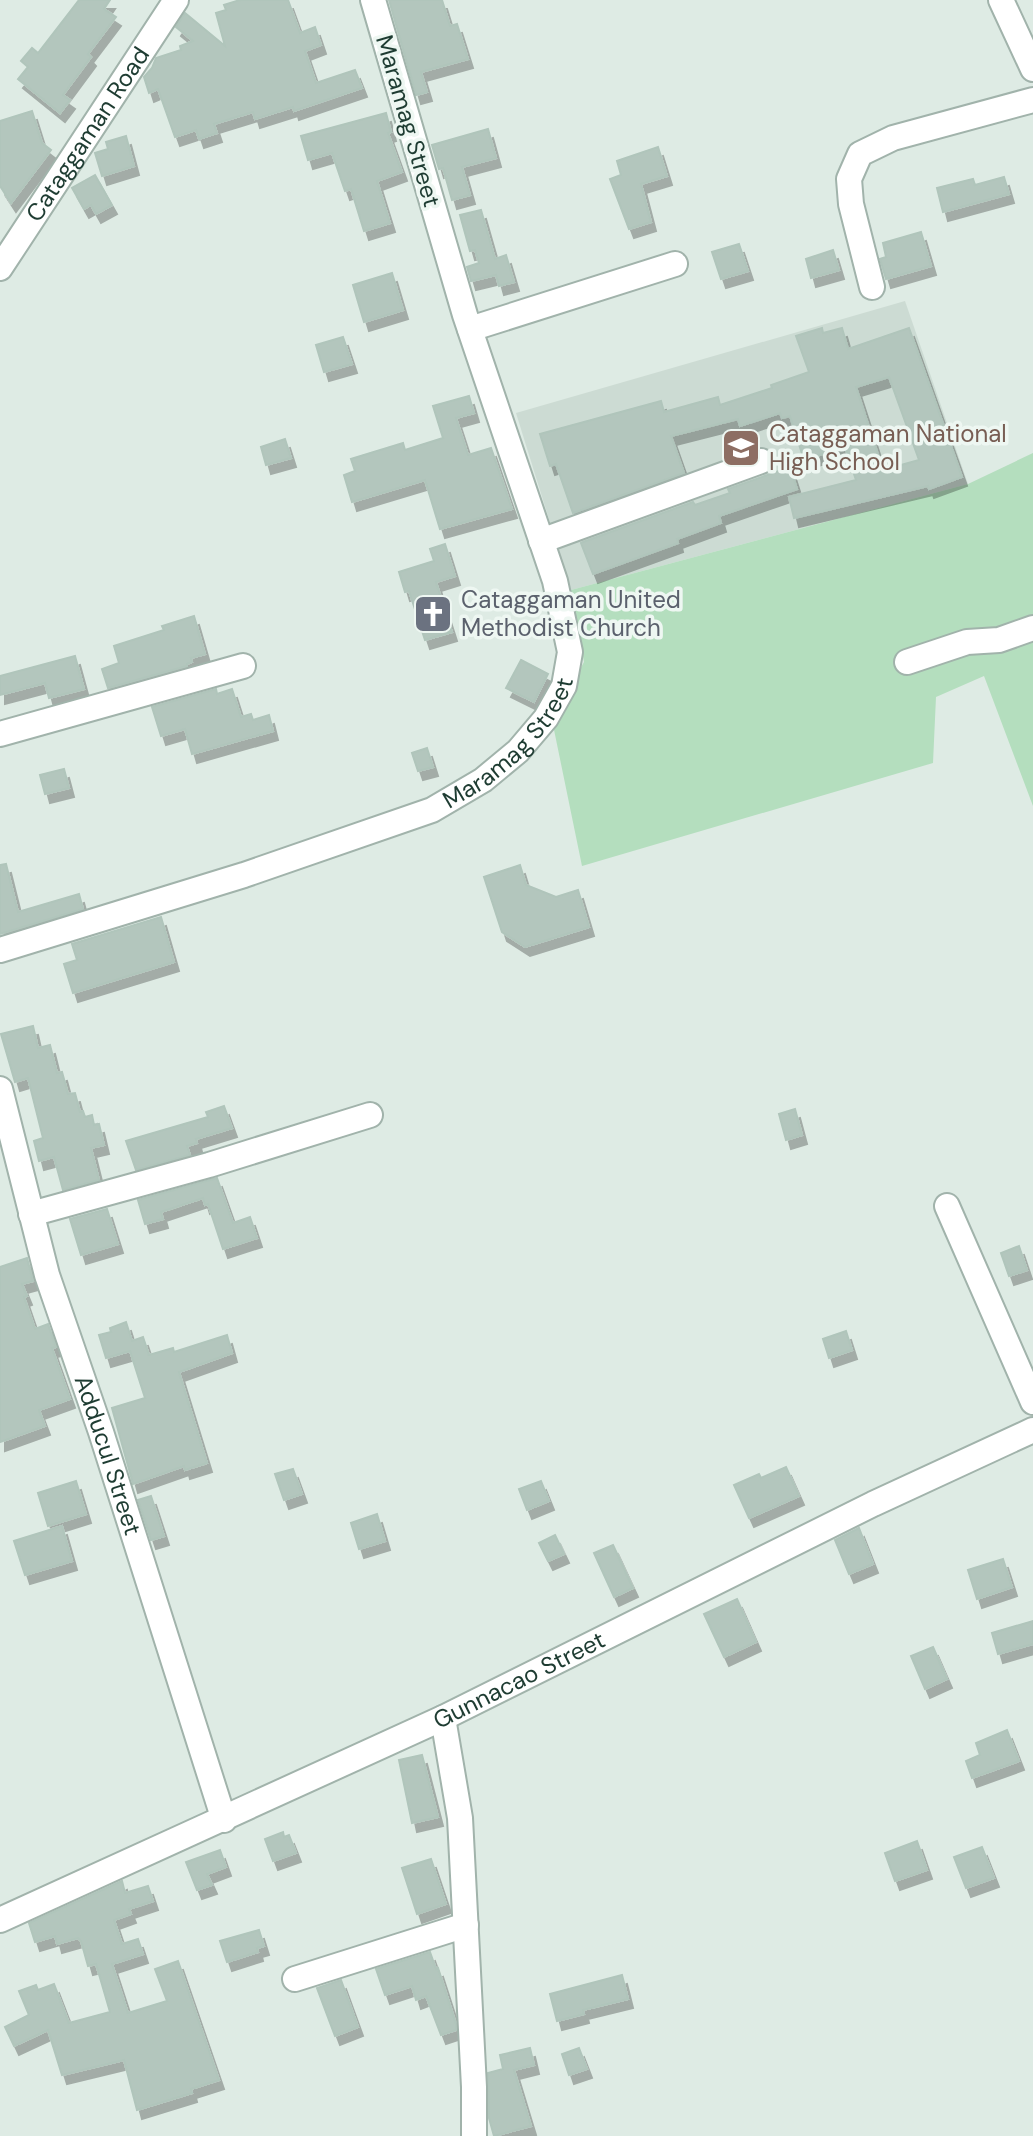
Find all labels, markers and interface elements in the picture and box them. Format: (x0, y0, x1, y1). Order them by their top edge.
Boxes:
street label: Maramag Street (369, 31, 448, 210)
street label: Cataggaman Road (19, 41, 156, 227)
place label: Cataggaman National High School (769, 418, 1007, 477)
school or university icon: Cataggaman National High School (720, 427, 762, 469)
place label: Cataggaman United Methodist Church (461, 584, 681, 643)
church icon: Cataggaman United Methodist Church (412, 593, 454, 635)
street label: Maramag Street (437, 675, 580, 815)
street label: Adducul Street (68, 1371, 149, 1539)
street label: Gunnacao Street (428, 1624, 610, 1735)

